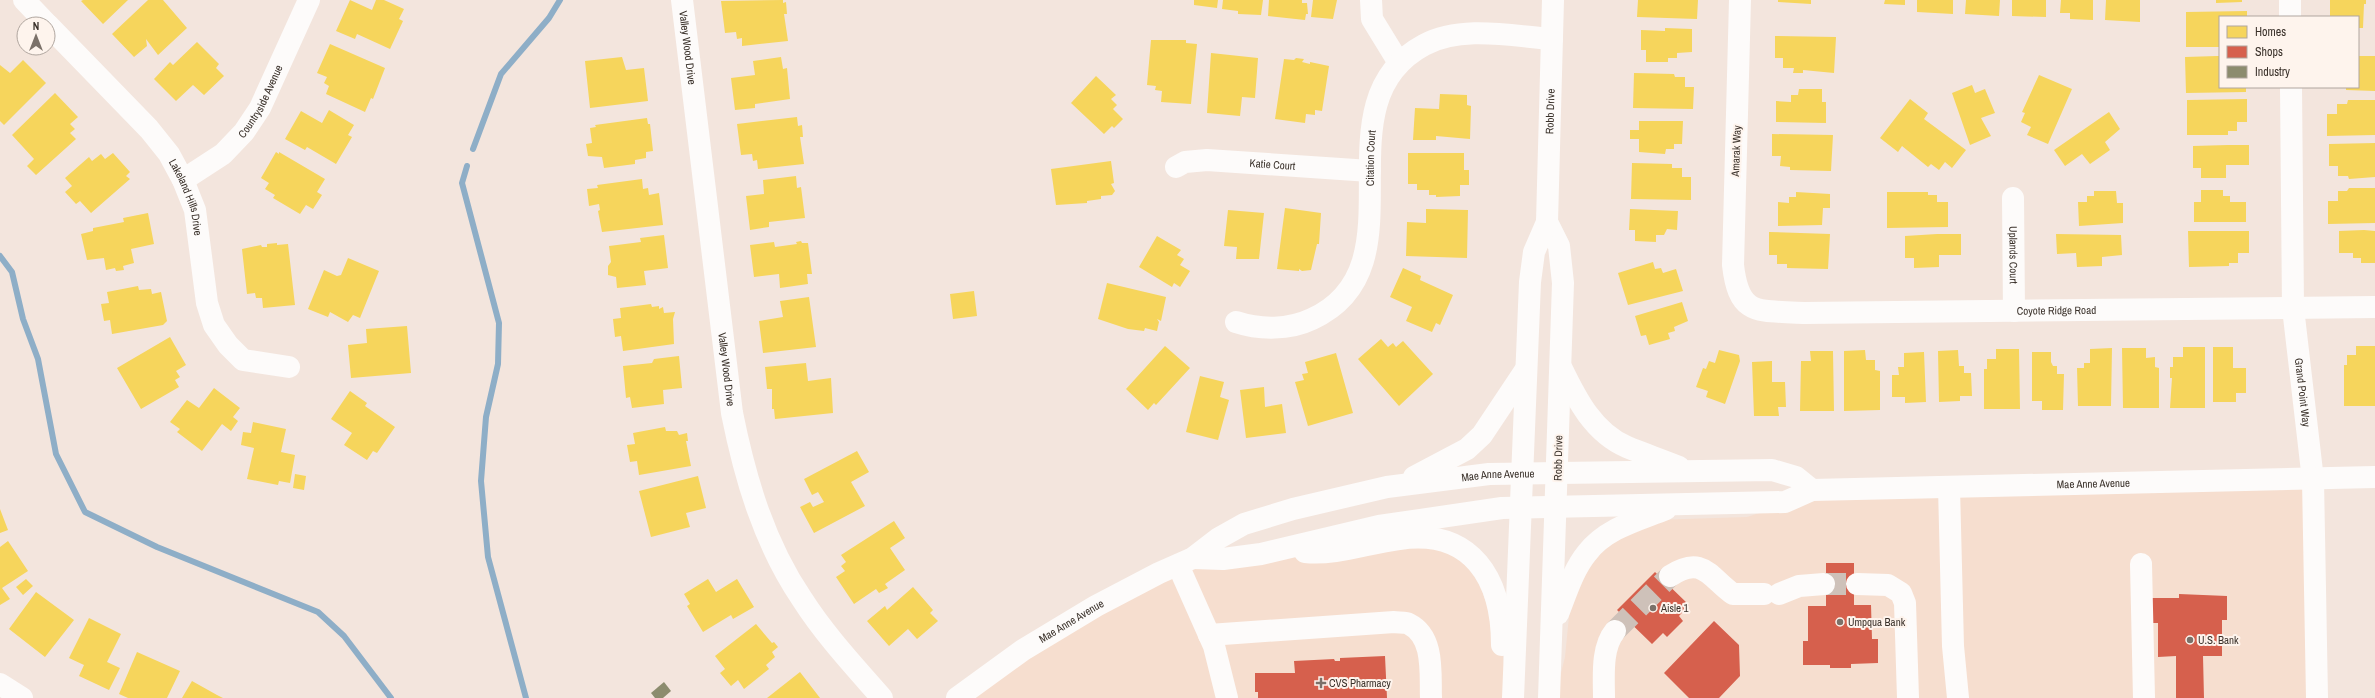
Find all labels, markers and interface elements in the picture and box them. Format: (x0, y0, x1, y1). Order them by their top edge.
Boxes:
street label: Valley Wood Drive (676, 10, 699, 85)
north arrow (16, 16, 56, 56)
legend (2219, 16, 2359, 88)
text: N (33, 19, 39, 33)
text: Homes (2255, 24, 2286, 40)
text: Shops (2255, 44, 2283, 60)
street label: Countryside Avenue (235, 63, 286, 141)
text: Industry (2255, 64, 2290, 80)
street label: Robb Drive (1542, 88, 1558, 134)
street label: Amarak Way (1728, 125, 1744, 178)
street label: Citation Court (1363, 129, 1379, 186)
street label: Lakeland Hills Drive (166, 156, 205, 236)
street label: Katie Court (1249, 156, 1296, 173)
street label: Uplands Court (2006, 226, 2021, 284)
street label: Coyote Ridge Road (2017, 303, 2096, 318)
street label: Valley Wood Drive (715, 332, 738, 407)
street label: Grand Point Way (2292, 357, 2314, 428)
street label: Robb Drive (1551, 435, 1565, 481)
street label: Mae Anne Avenue (1461, 466, 1535, 484)
street label: Mae Anne Avenue (2057, 476, 2130, 491)
street label: Mae Anne Avenue (1036, 596, 1106, 646)
place label: Aisle 1 (1660, 601, 1689, 615)
marker: Aisle 1 (1648, 603, 1658, 613)
place label: Umpqua Bank (1848, 615, 1906, 629)
marker: Umpqua Bank (1835, 617, 1845, 627)
place label: U.S. Bank (2198, 633, 2239, 647)
marker: U.S. Bank (2185, 635, 2195, 645)
place label: CVS Pharmacy (1329, 676, 1391, 690)
marker: CVS Pharmacy (1316, 678, 1326, 688)

